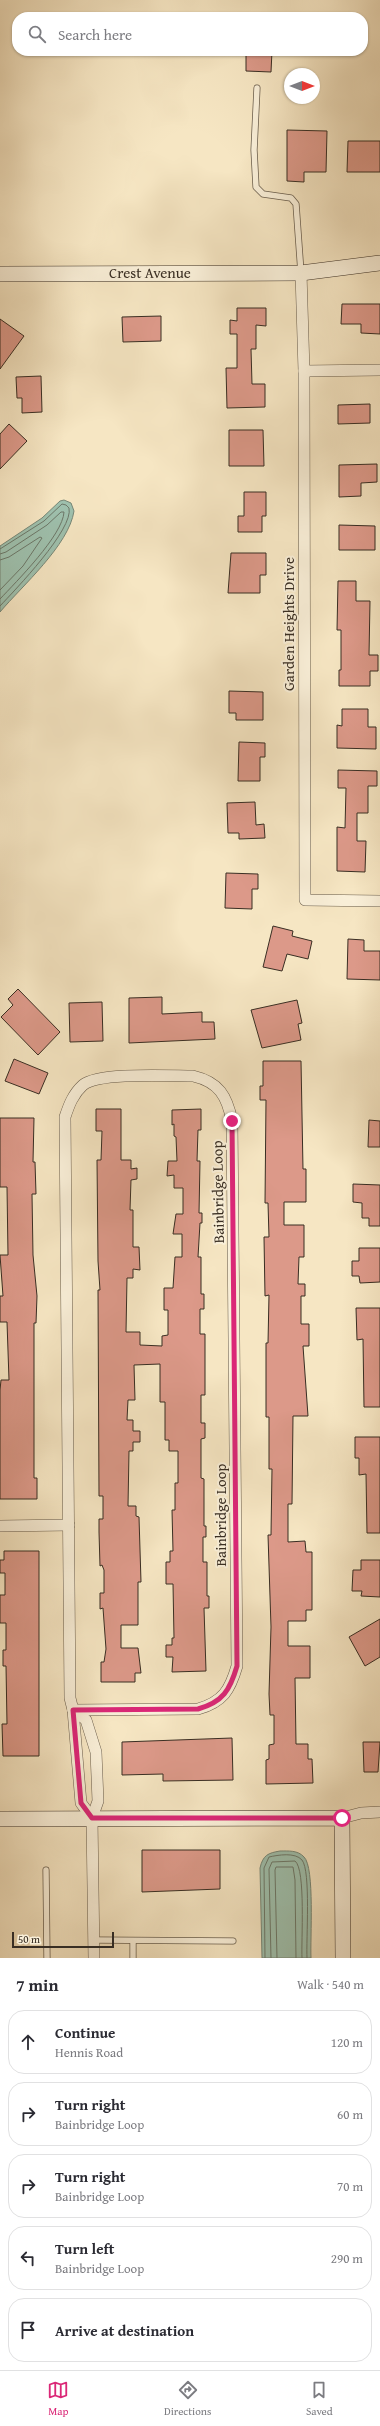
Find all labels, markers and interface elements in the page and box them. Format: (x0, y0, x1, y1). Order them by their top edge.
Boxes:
search box (12, 12, 368, 56)
icon: search (26, 23, 48, 45)
text: Search here (58, 24, 132, 45)
north arrow (284, 68, 320, 104)
street label: Crest Avenue (109, 262, 191, 283)
street label: Garden Heights Drive (278, 557, 299, 691)
route end (223, 1112, 241, 1130)
street label: Bainbridge Loop (206, 1140, 229, 1244)
street label: Bainbridge Loop (210, 1464, 231, 1566)
route start (333, 1809, 351, 1827)
scale bar (12, 1930, 114, 1949)
text: 50 m (18, 1931, 40, 1947)
text: 7 min (16, 1972, 58, 1997)
text: Walk · 540 m (297, 1975, 364, 1994)
text: Continue (55, 2022, 116, 2043)
icon: ahead (17, 2031, 39, 2053)
text: 120 m (331, 2033, 363, 2052)
text: Hennis Road (55, 2043, 123, 2062)
text: Turn right (55, 2094, 126, 2115)
icon: right (17, 2103, 39, 2125)
text: 60 m (337, 2105, 363, 2124)
text: Bainbridge Loop (55, 2115, 144, 2134)
text: Turn right (55, 2166, 126, 2187)
icon: right (17, 2175, 39, 2197)
text: 70 m (337, 2177, 363, 2196)
text: Bainbridge Loop (55, 2187, 144, 2206)
text: Turn left (55, 2238, 114, 2259)
icon: left (17, 2247, 39, 2269)
text: 290 m (331, 2249, 363, 2268)
text: Bainbridge Loop (55, 2259, 144, 2278)
icon: arrive (17, 2319, 39, 2341)
text: Arrive at destination (55, 2320, 194, 2341)
tab: Map (47, 2379, 69, 2419)
tab: Directions (164, 2379, 211, 2419)
tab: Saved (306, 2379, 333, 2419)

